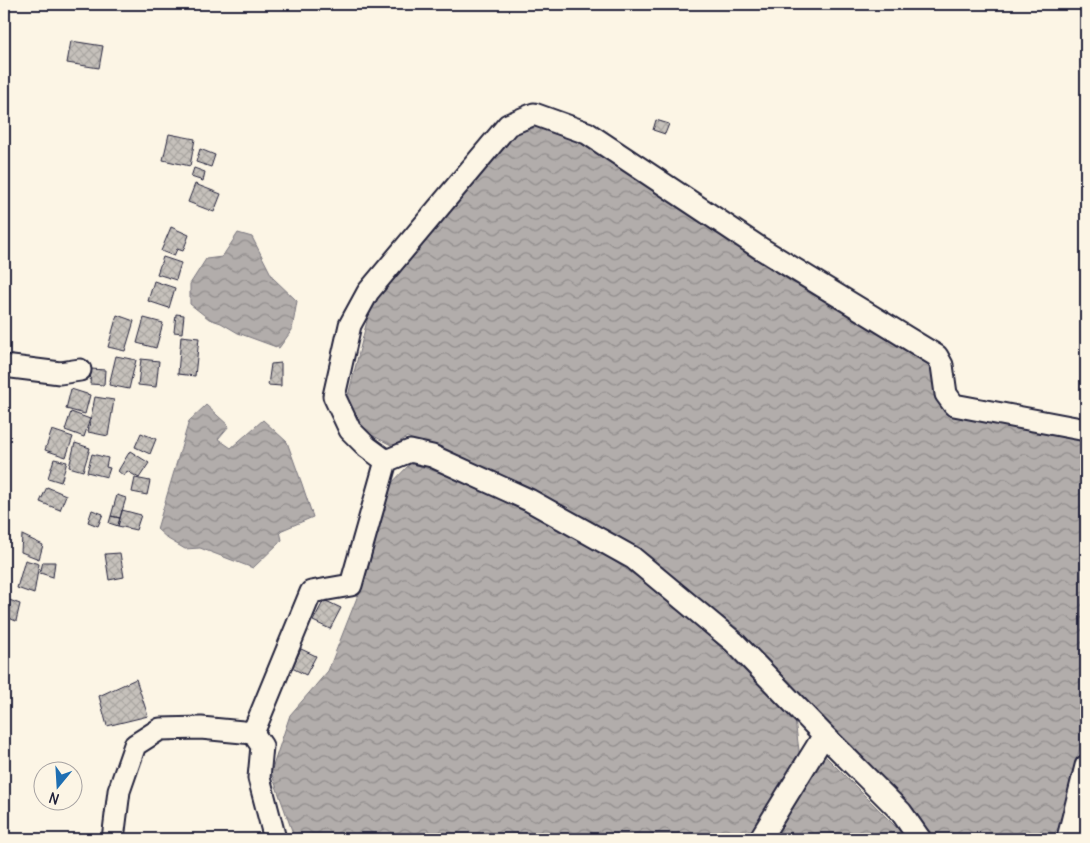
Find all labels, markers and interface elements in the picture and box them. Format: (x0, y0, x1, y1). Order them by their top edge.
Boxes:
north arrow (32, 760, 82, 810)
text: N (47, 788, 61, 808)

